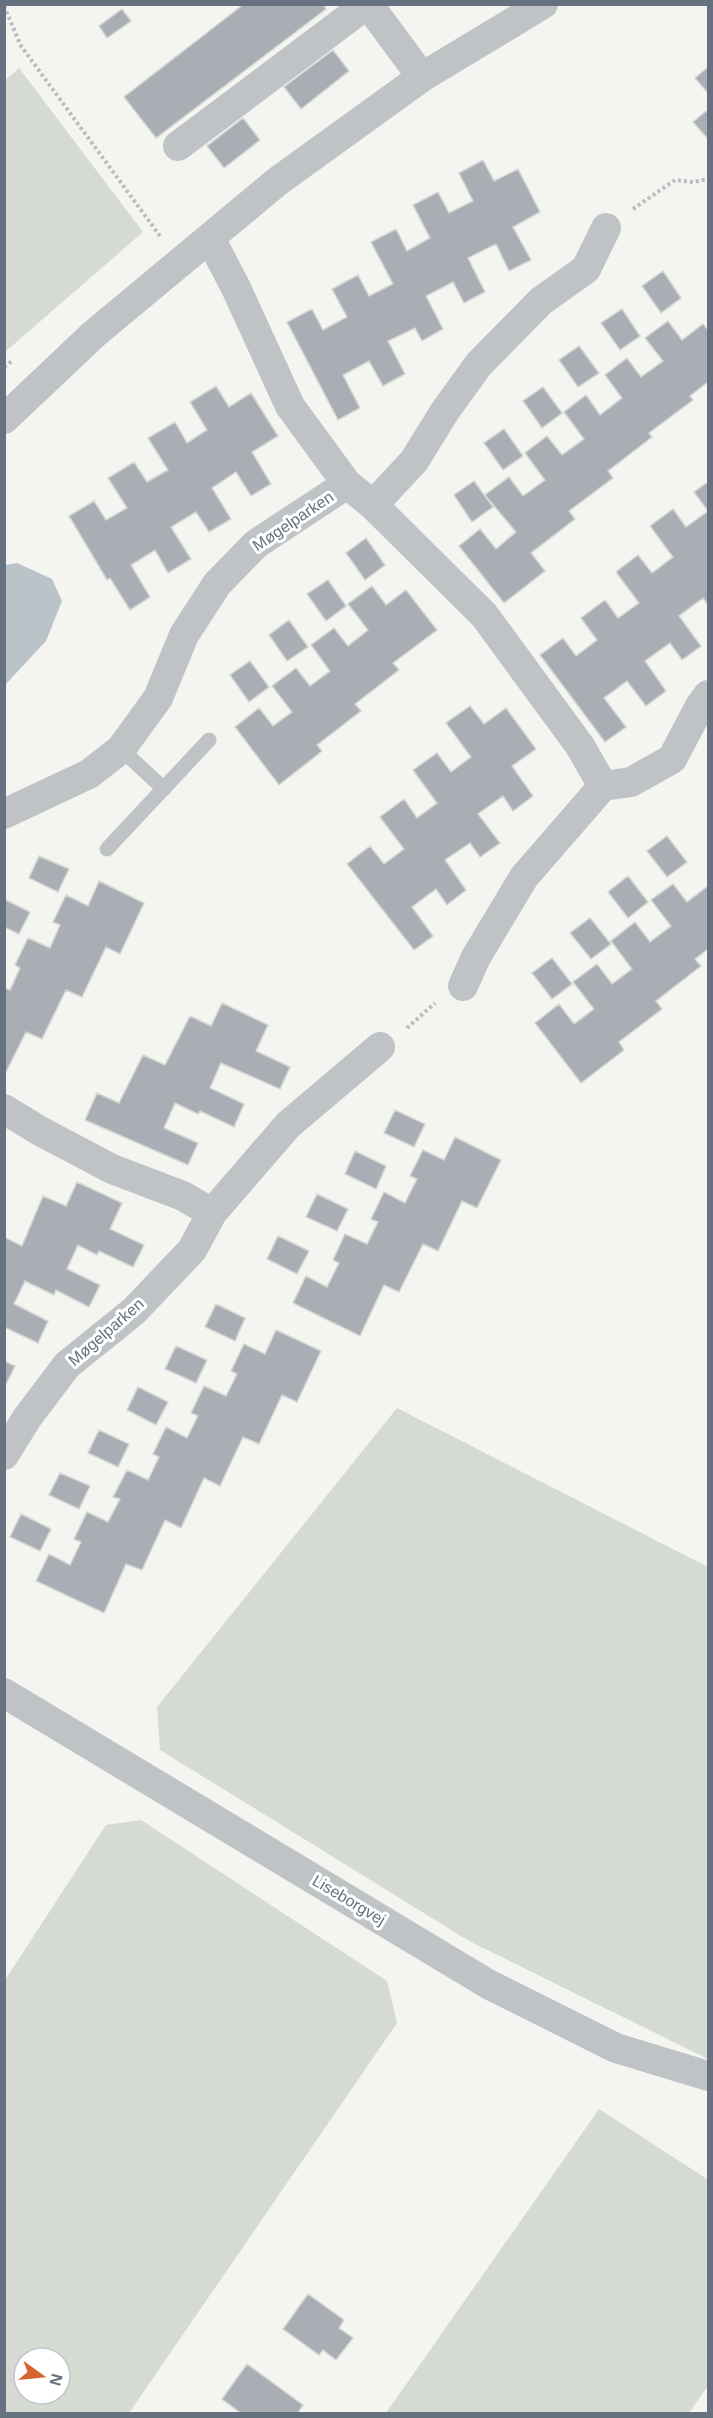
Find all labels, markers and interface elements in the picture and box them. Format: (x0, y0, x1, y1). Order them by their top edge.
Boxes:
street label: Møgelparken (250, 488, 336, 554)
street label: Møgelparken (65, 1295, 147, 1369)
street label: Liseborgvej (310, 1872, 388, 1928)
north arrow (12, 2346, 72, 2406)
text: N (46, 2372, 66, 2388)

